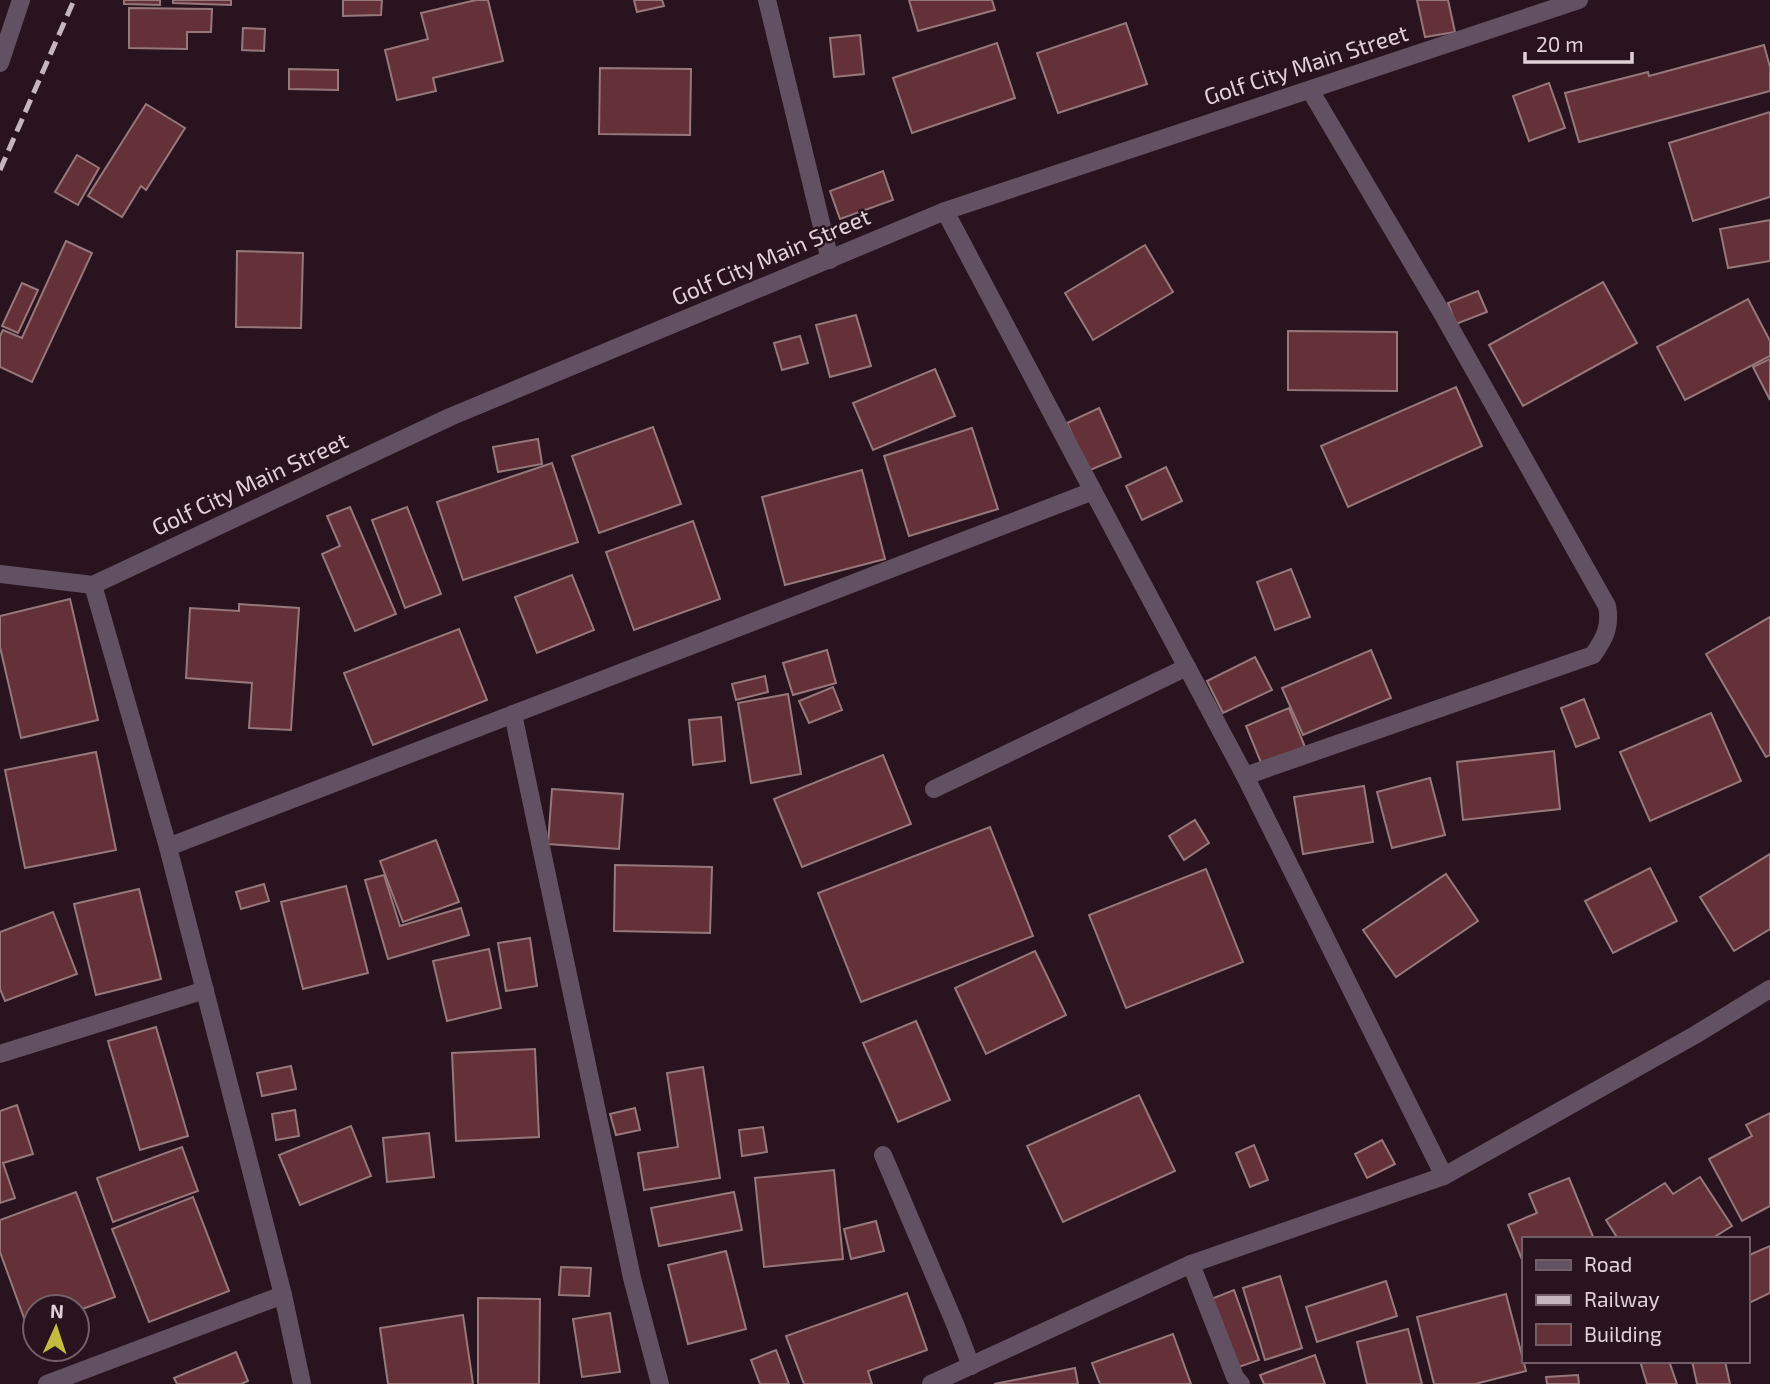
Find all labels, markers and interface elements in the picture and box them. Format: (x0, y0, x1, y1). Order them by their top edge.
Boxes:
street label: Golf City Main Street (1200, 18, 1412, 110)
scale bar (1525, 21, 1632, 65)
text: 20 m (1536, 31, 1584, 56)
street label: Golf City Main Street (667, 201, 874, 311)
street label: Golf City Main Street (147, 425, 352, 541)
legend (1522, 1237, 1749, 1363)
text: Road (1584, 1251, 1632, 1276)
text: Railway (1584, 1286, 1660, 1311)
north arrow (21, 1293, 91, 1363)
text: N (49, 1299, 64, 1322)
text: Building (1584, 1321, 1662, 1346)

